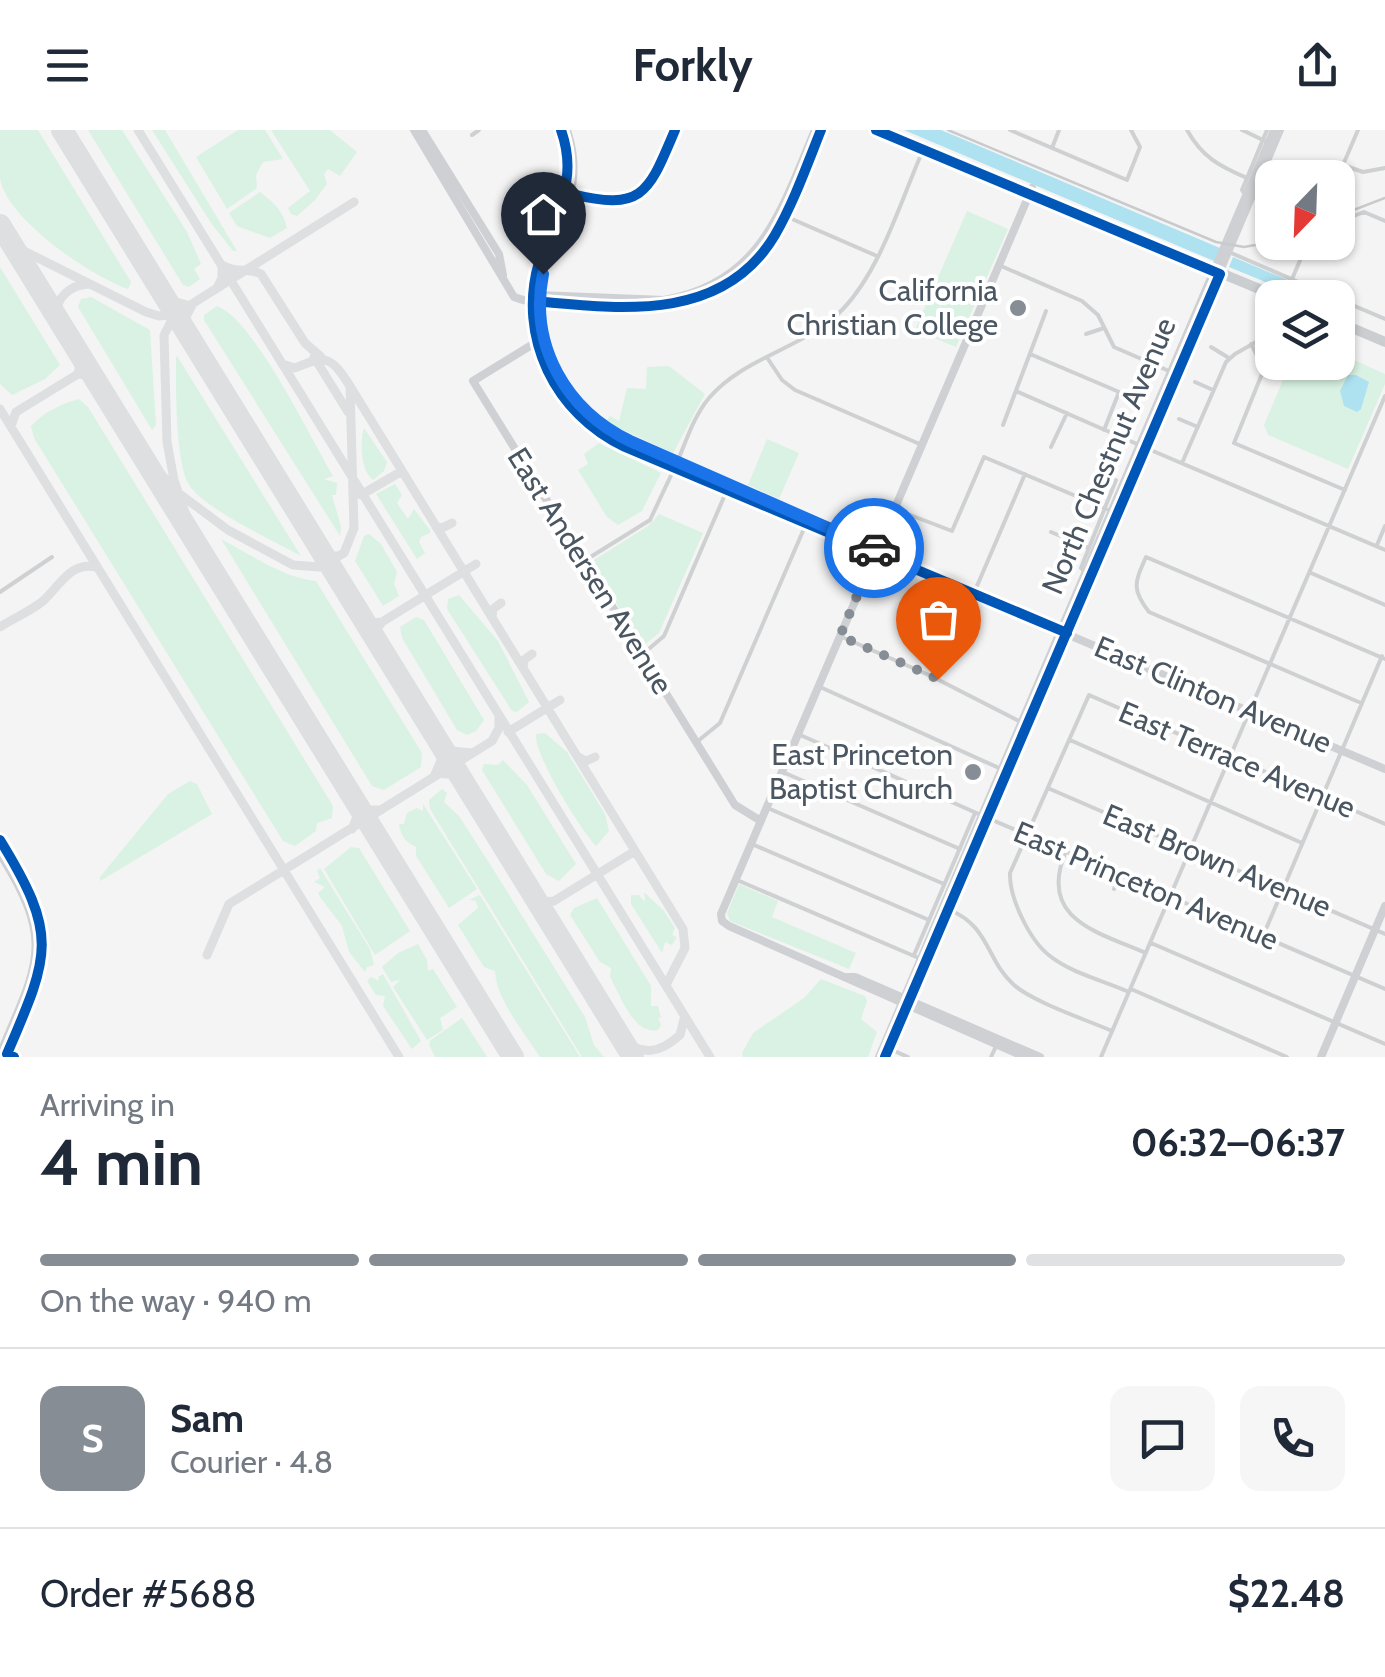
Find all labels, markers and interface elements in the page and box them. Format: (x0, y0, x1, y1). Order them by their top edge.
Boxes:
icon: menu (40, 38, 95, 93)
text: Forkly (632, 38, 753, 92)
icon: share (1290, 38, 1345, 93)
north arrow (1255, 160, 1355, 260)
map controls (1255, 160, 1355, 380)
pin (501, 172, 586, 275)
icon: home (516, 187, 571, 242)
place label: California Christian College (786, 272, 999, 343)
button: layers (1255, 280, 1355, 380)
marker: California Christian College (1007, 297, 1029, 319)
street label: North Chestnut Avenue (1034, 312, 1184, 600)
street label: East Andersen Avenue (500, 441, 681, 701)
courier (824, 498, 924, 598)
icon: car (847, 521, 902, 576)
pin (896, 577, 981, 680)
icon: bag (911, 592, 966, 647)
street label: East Clinton Avenue (1089, 628, 1337, 761)
street label: East Terrace Avenue (1113, 693, 1361, 826)
place label: East Princeton Baptist Church (769, 736, 953, 807)
marker: East Princeton Baptist Church (962, 761, 984, 783)
street label: East Brown Avenue (1098, 796, 1337, 925)
street label: East Princeton Avenue (1008, 813, 1284, 958)
text: Arriving in (40, 1085, 175, 1124)
text: 06:32–06:37 (1131, 1119, 1345, 1166)
text: 4 min (40, 1122, 203, 1201)
text: On the way · 940 m (40, 1281, 311, 1320)
button: chat (1110, 1386, 1215, 1491)
button: phone (1240, 1386, 1345, 1491)
text: Sam (170, 1395, 244, 1442)
text: S (81, 1415, 104, 1462)
text: Courier · 4.8 (170, 1442, 333, 1481)
text: Order #5688 (40, 1570, 257, 1617)
text: $22.48 (1228, 1570, 1345, 1617)

